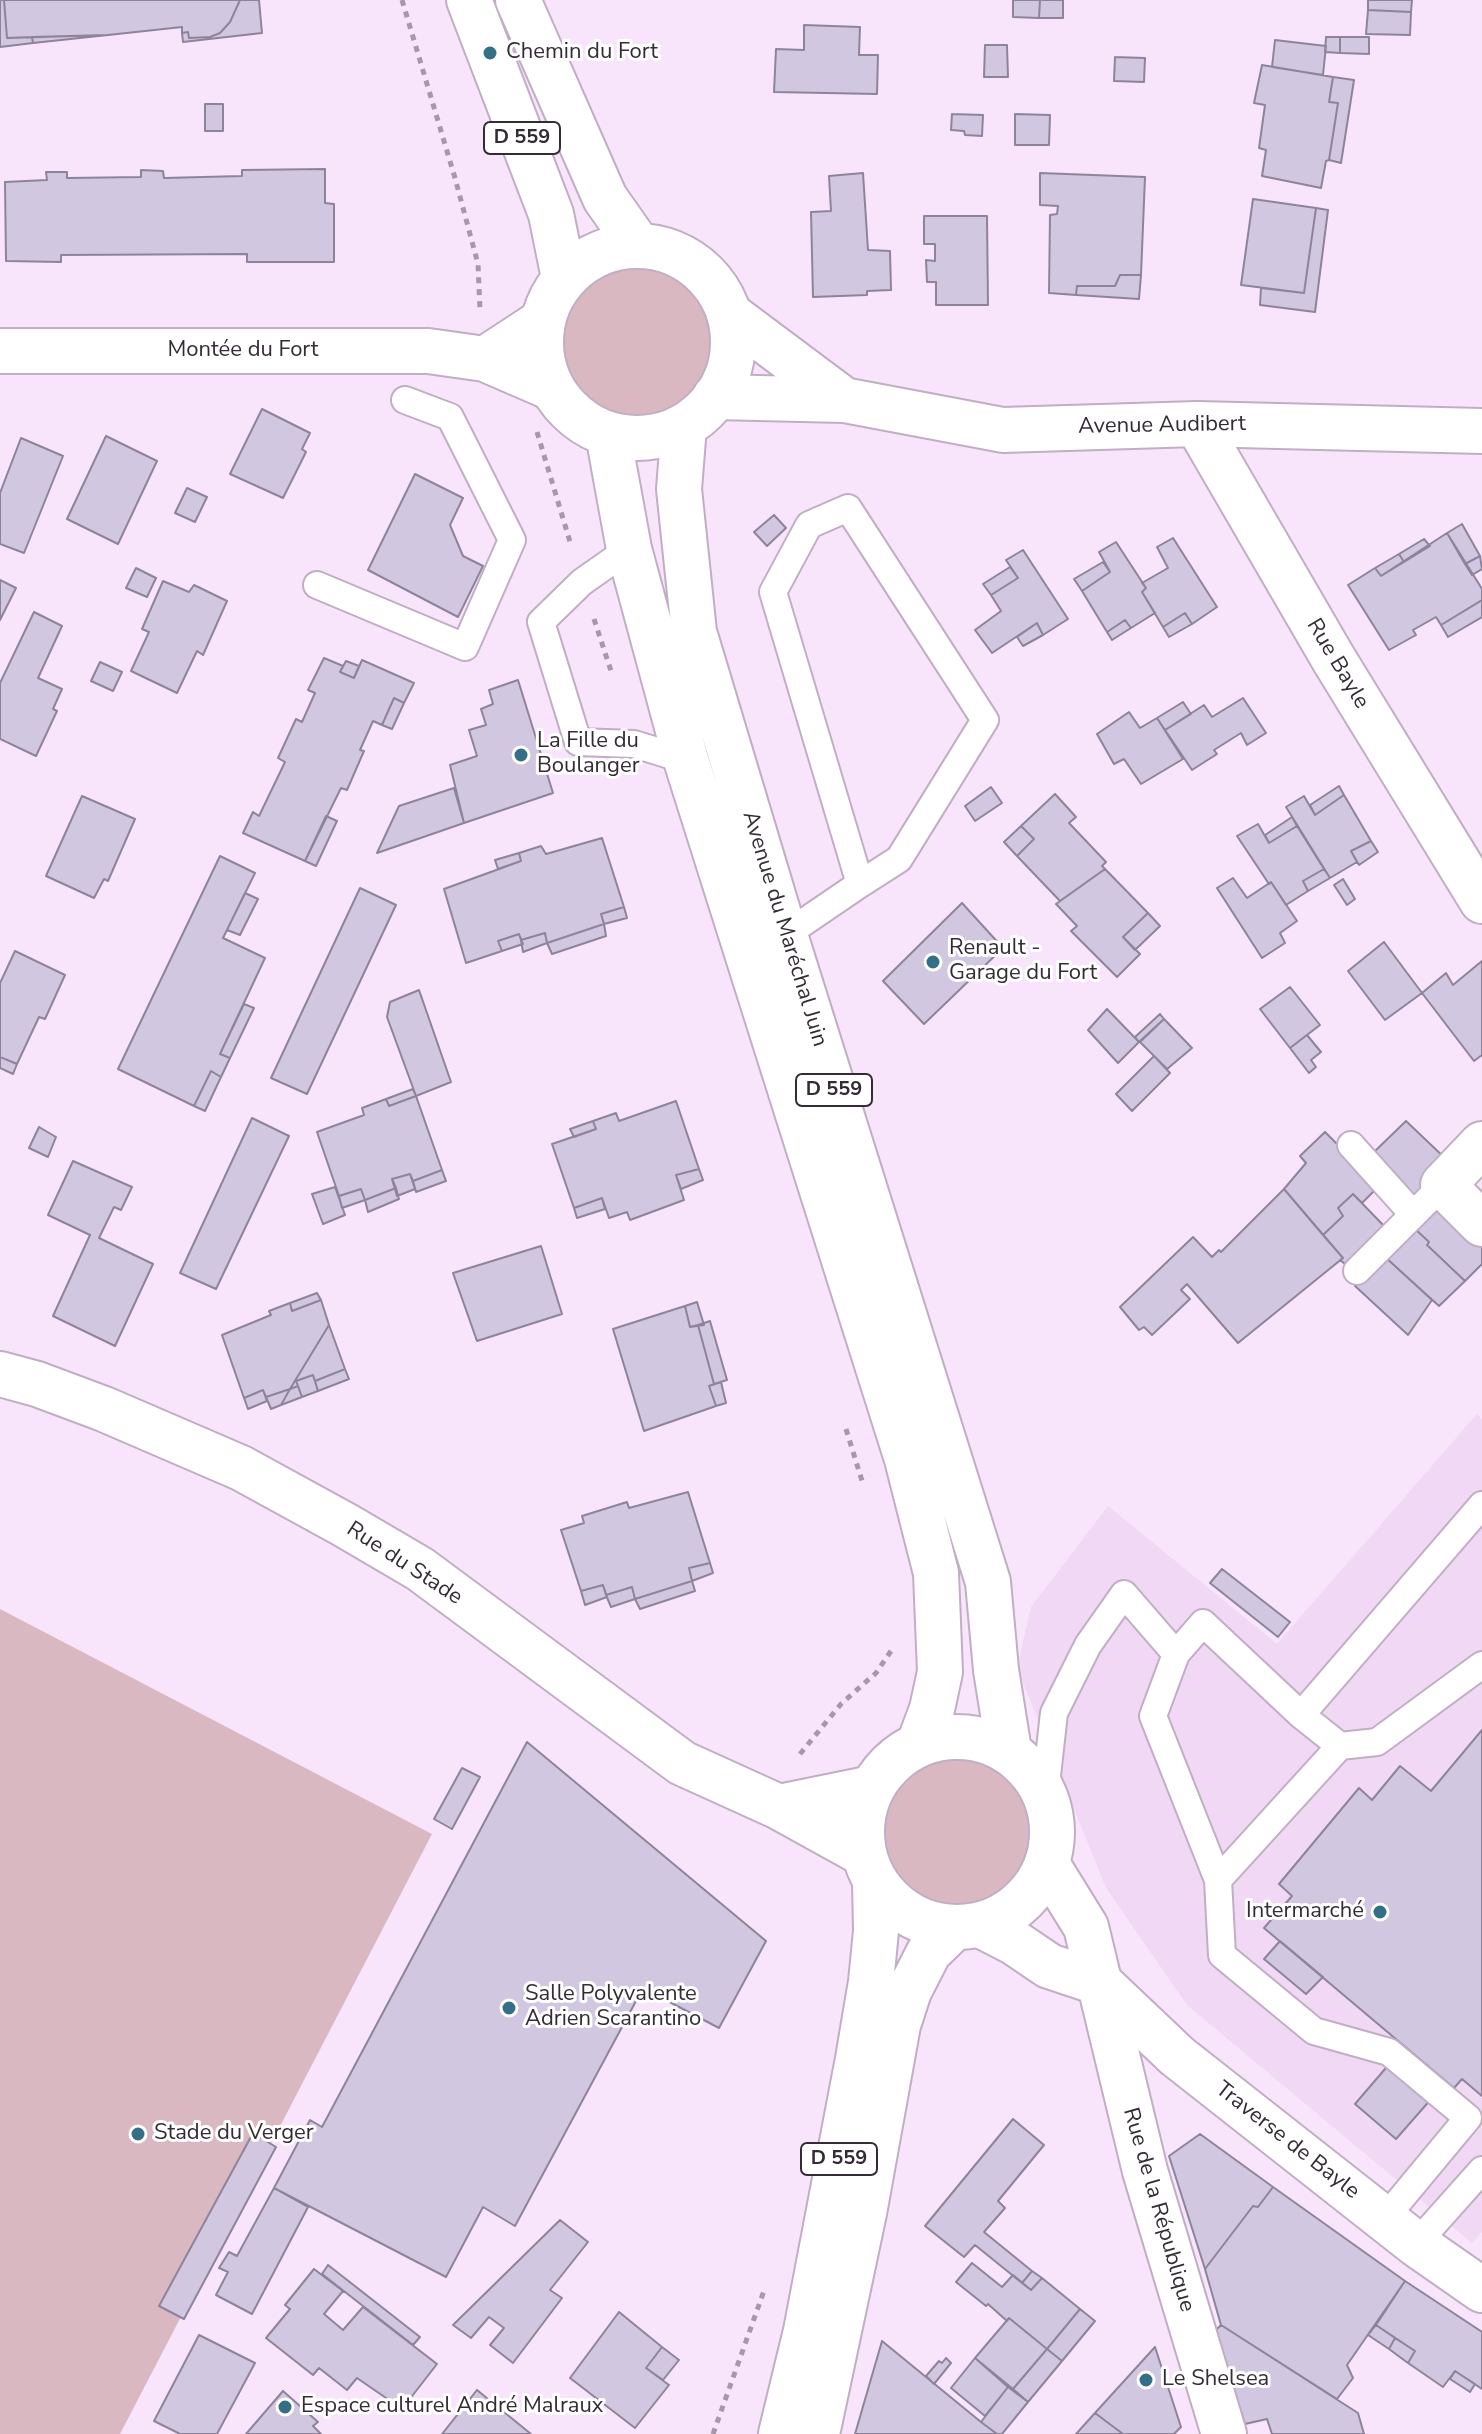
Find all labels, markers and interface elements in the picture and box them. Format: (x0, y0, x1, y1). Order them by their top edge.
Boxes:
place label: Chemin du Fort (506, 40, 658, 66)
marker: Chemin du Fort (481, 44, 499, 62)
road number: D 559 (484, 122, 560, 154)
street label: Montée du Fort (167, 338, 319, 364)
street label: Avenue Audibert (1078, 411, 1246, 441)
street label: Rue Bayle (1300, 614, 1374, 714)
place label: La Fille du Boulanger (537, 729, 640, 780)
marker: La Fille du Boulanger (512, 746, 530, 764)
street label: Avenue du Maréchal Juin (736, 808, 832, 1050)
place label: Renault - Garage du Fort (949, 936, 1097, 988)
marker: Renault - Garage du Fort (924, 953, 942, 971)
road number: D 559 (796, 1074, 872, 1106)
street label: Rue du Stade (341, 1517, 467, 1611)
place label: Intermarché (1246, 1899, 1364, 1925)
marker: Intermarché (1371, 1903, 1389, 1921)
place label: Salle Polyvalente Adrien Scarantino (525, 1982, 701, 2034)
marker: Salle Polyvalente Adrien Scarantino (500, 1999, 518, 2017)
street label: Traverse de Bayle (1210, 2077, 1364, 2205)
street label: Rue de la République (1116, 2105, 1200, 2315)
place label: Stade du Verger (154, 2121, 314, 2147)
marker: Stade du Verger (129, 2125, 147, 2143)
road number: D 559 (801, 2143, 877, 2175)
place label: Le Shelsea (1162, 2367, 1269, 2393)
marker: Le Shelsea (1137, 2371, 1155, 2389)
place label: Espace culturel André Malraux (301, 2394, 603, 2420)
marker: Espace culturel André Malraux (276, 2398, 294, 2416)

